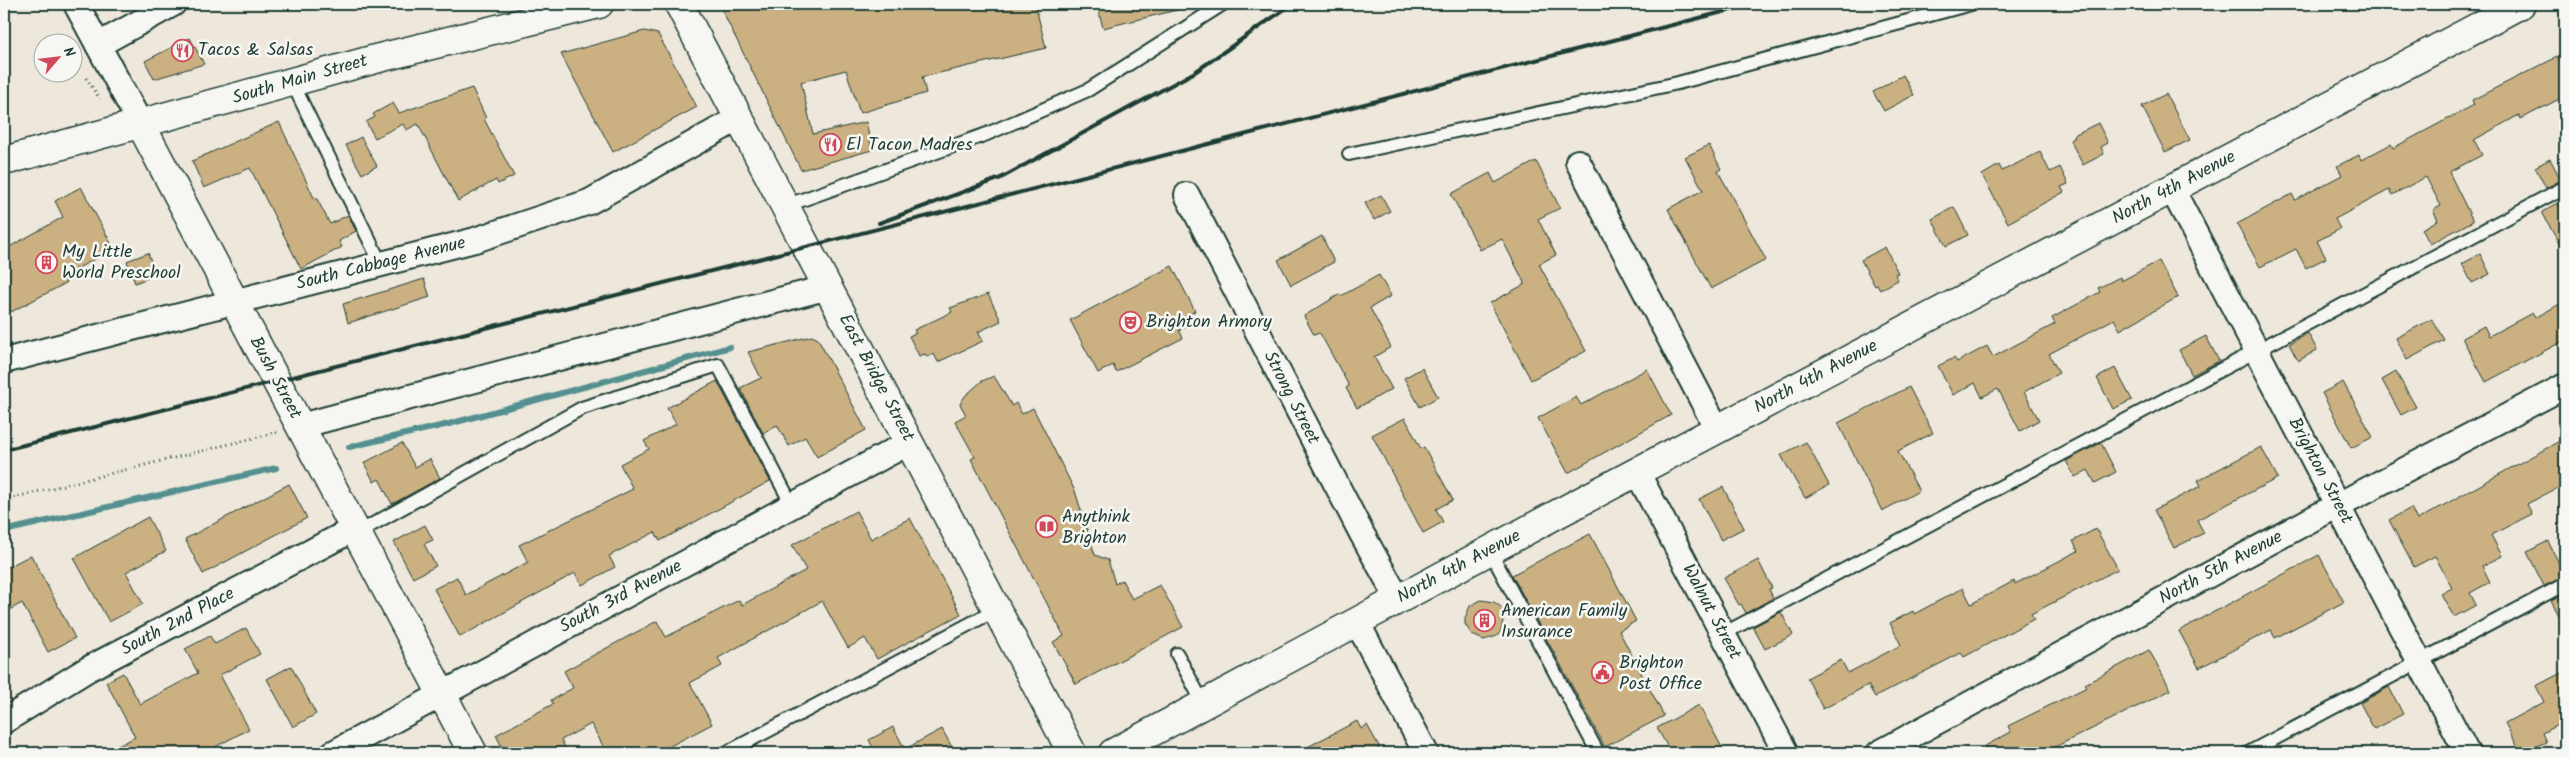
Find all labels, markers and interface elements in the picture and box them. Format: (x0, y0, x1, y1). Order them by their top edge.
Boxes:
north arrow (32, 32, 82, 82)
place label: Tacos & Salsas (198, 36, 314, 65)
restaurant icon: Tacos & Salsas (170, 38, 194, 62)
text: N (57, 43, 80, 62)
street label: South Main Street (229, 47, 372, 113)
place label: El Tacon Madres (846, 131, 973, 160)
restaurant icon: El Tacon Madres (818, 133, 842, 157)
street label: North 4th Avenue (2107, 143, 2241, 233)
street label: South Cabbage Avenue (293, 229, 469, 299)
place label: My Little World Preschool (62, 238, 181, 288)
building icon: My Little World Preschool (34, 250, 58, 274)
place label: Brighton Armory (1146, 308, 1272, 337)
street label: East Bridge Street (830, 309, 922, 448)
theatre icon: Brighton Armory (1118, 310, 1142, 334)
street label: Bush Street (241, 331, 309, 426)
street label: North 4th Avenue (1749, 332, 1883, 422)
street label: Strong Street (1255, 346, 1327, 451)
street label: Brighton Street (2280, 412, 2361, 531)
place label: Anythink Brighton (1062, 503, 1130, 553)
library icon: Anythink Brighton (1034, 515, 1058, 539)
street label: North 4th Avenue (1392, 522, 1526, 612)
street label: North 5th Avenue (2154, 523, 2288, 613)
street label: South 3rd Avenue (554, 552, 688, 642)
street label: Walnut Street (1674, 559, 1749, 666)
street label: South 2nd Place (116, 580, 240, 664)
place label: American Family Insurance (1501, 597, 1628, 647)
building icon: American Family Insurance (1473, 609, 1497, 633)
place label: Brighton Post Office (1619, 649, 1702, 699)
public building icon: Brighton Post Office (1591, 661, 1615, 685)

